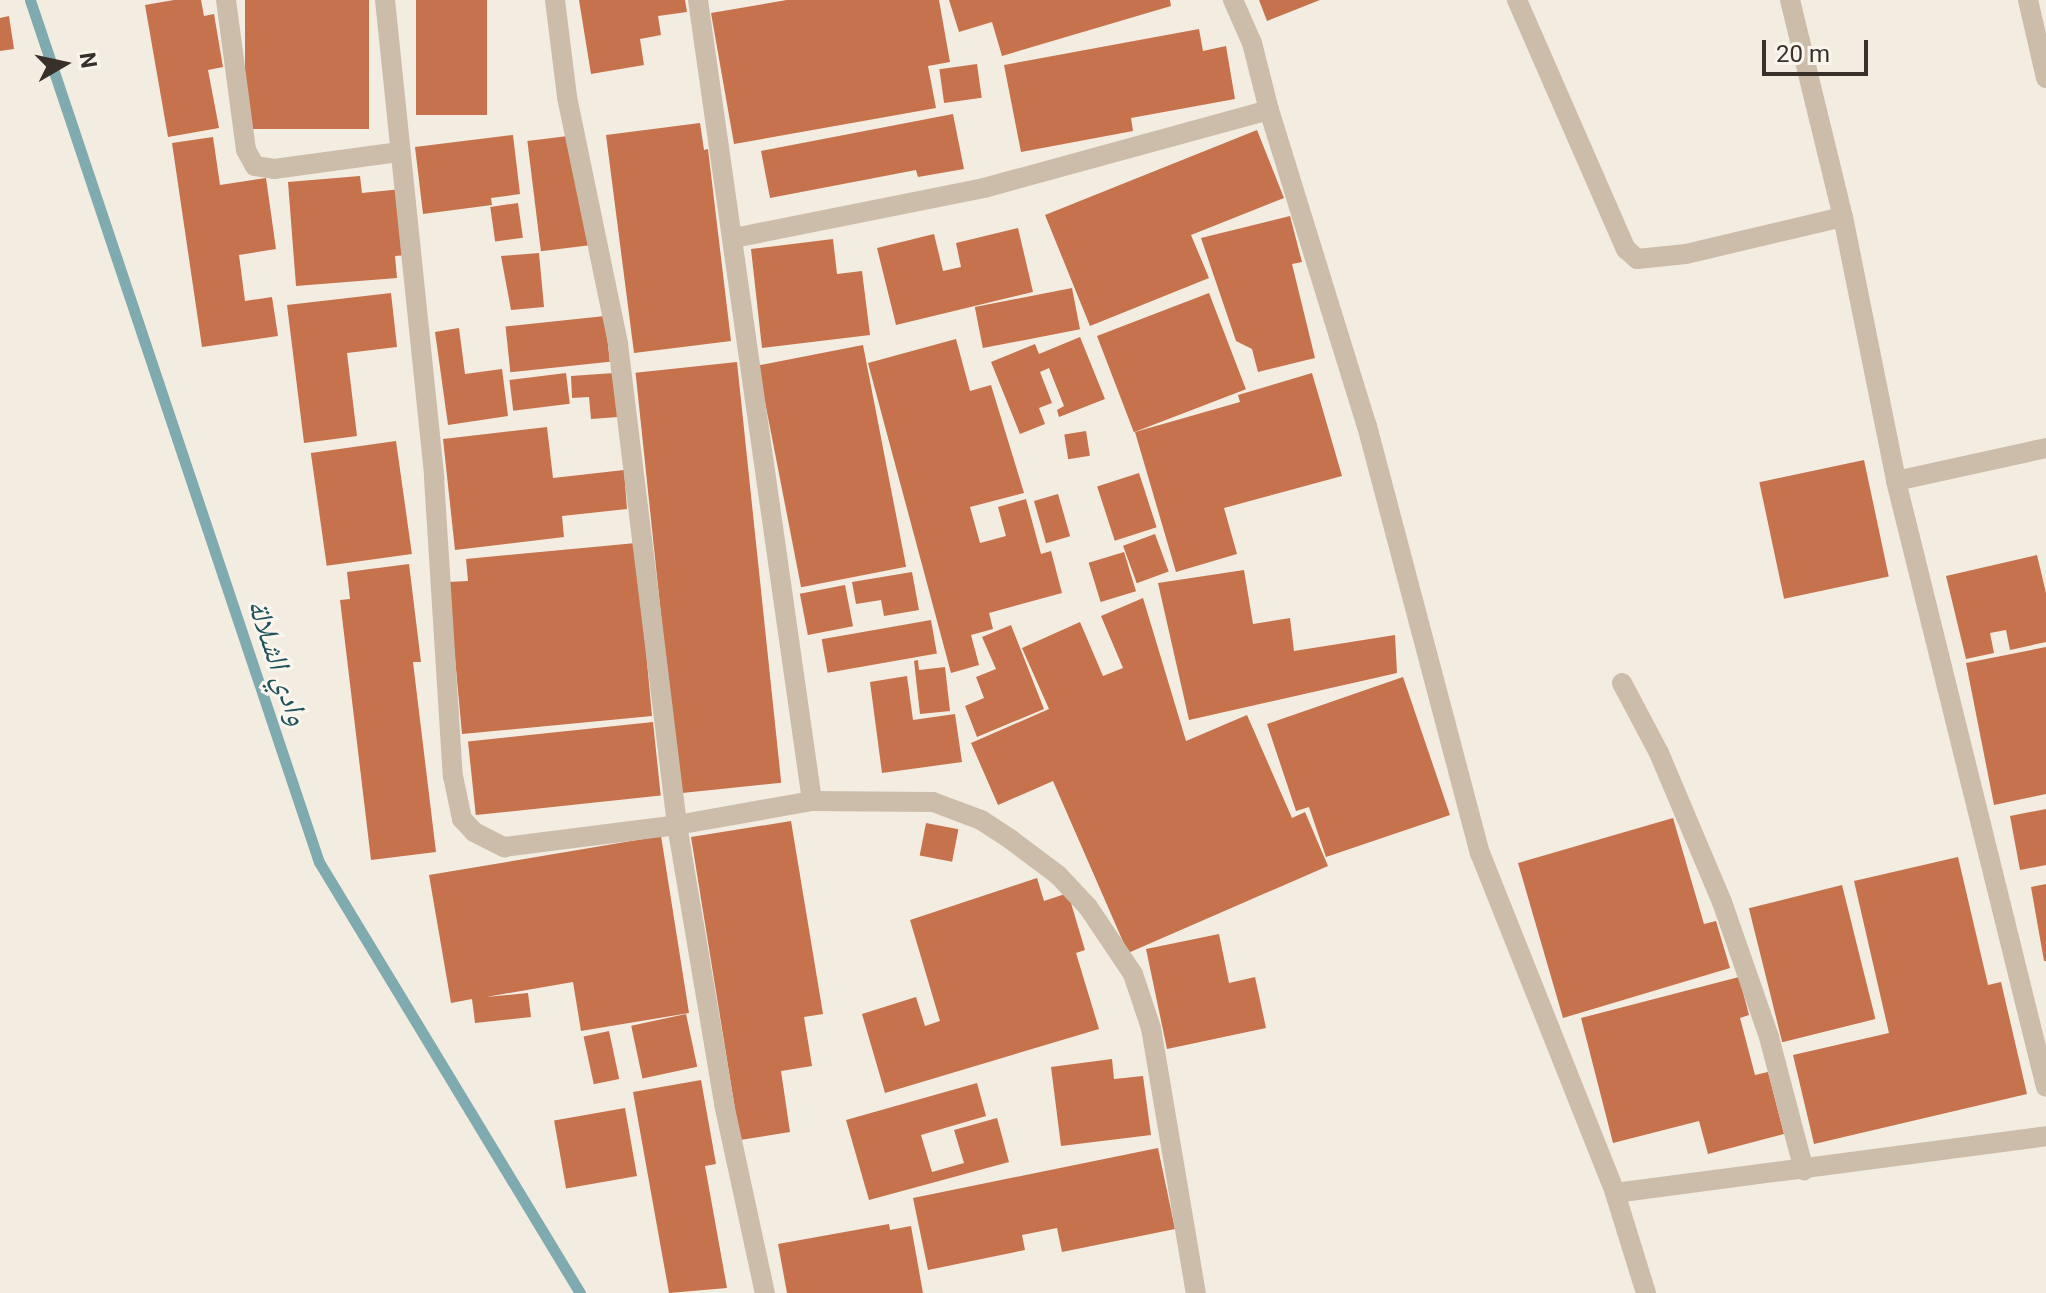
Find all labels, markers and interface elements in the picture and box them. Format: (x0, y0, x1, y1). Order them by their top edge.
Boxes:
north arrow (24, 24, 104, 104)
scale bar (1766, 24, 1872, 74)
text: 20 m (1776, 40, 1830, 68)
text: N (75, 51, 102, 70)
water label: وادي الشلالة (240, 594, 316, 730)

